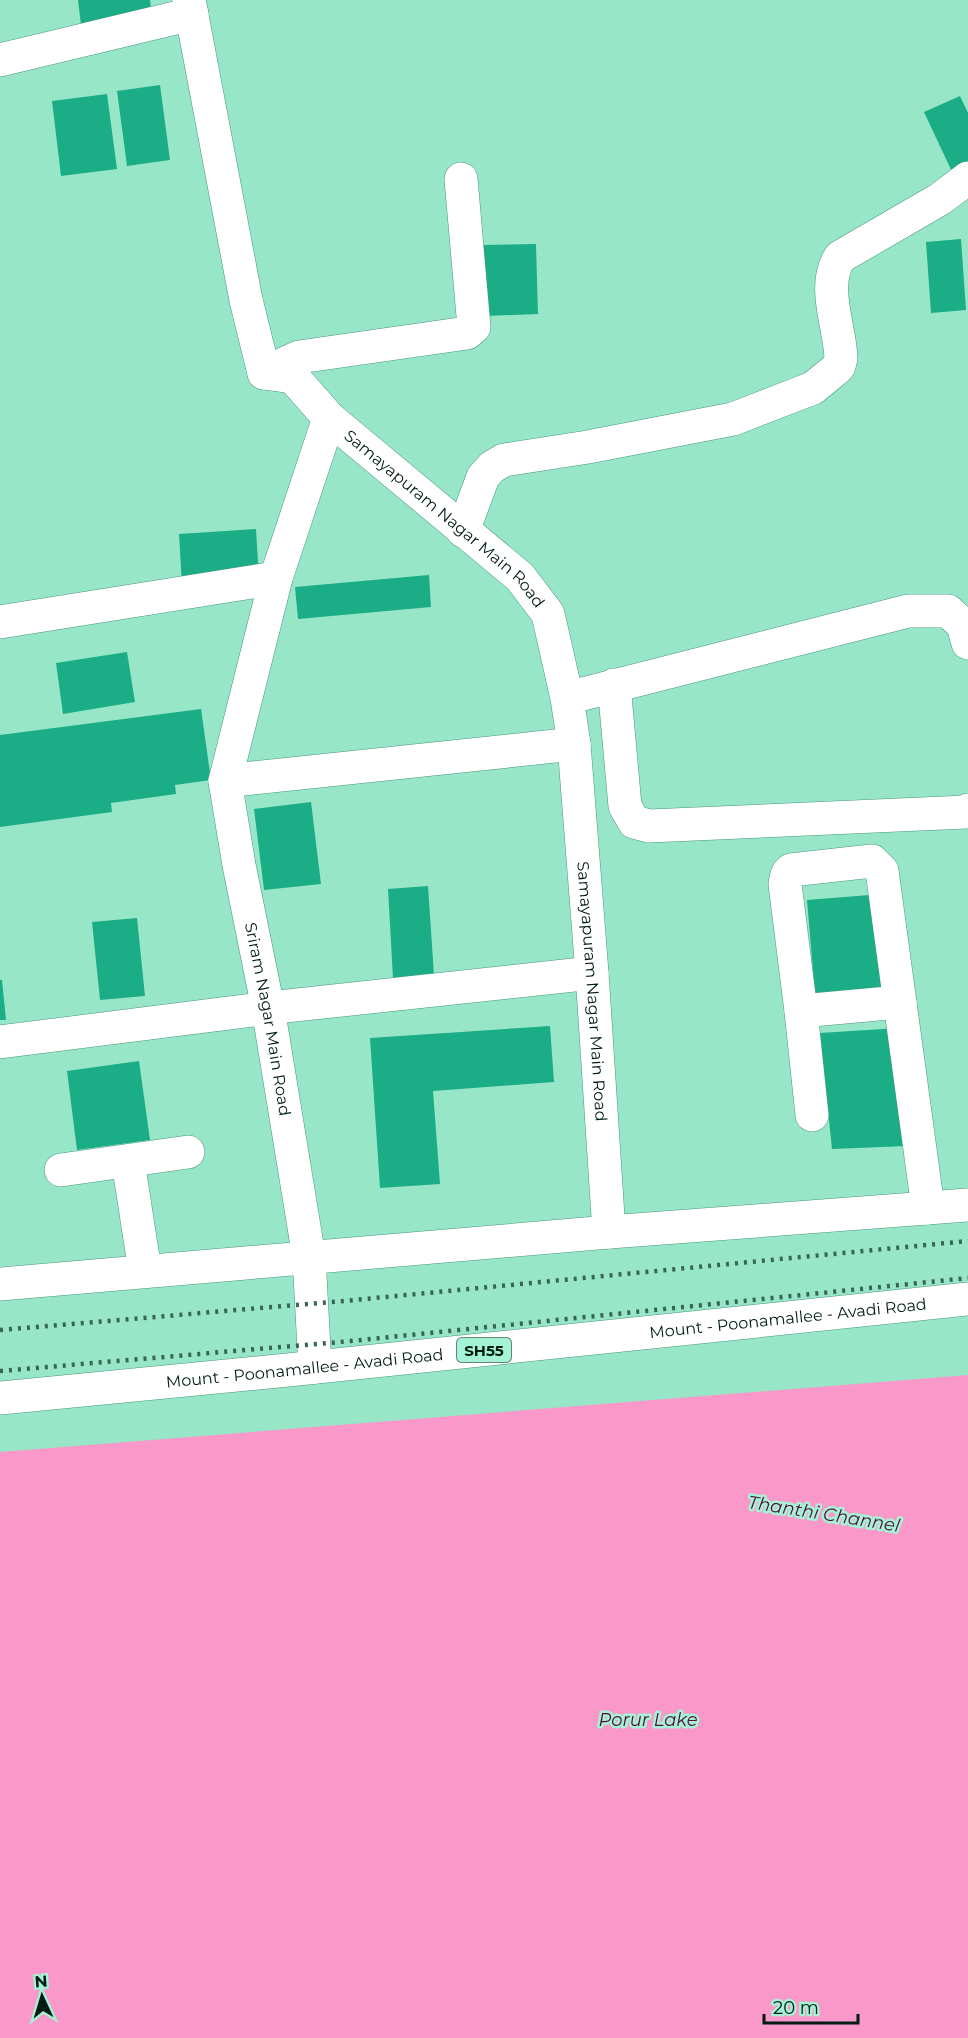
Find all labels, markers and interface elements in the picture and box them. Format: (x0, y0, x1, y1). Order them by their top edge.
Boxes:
street label: Samayapuram Nagar Main Road (341, 426, 549, 611)
street label: Samayapuram Nagar Main Road (574, 861, 611, 1122)
street label: Sriram Nagar Main Road (241, 921, 295, 1117)
street label: Mount - Poonamallee - Avadi Road (648, 1294, 928, 1342)
road number: SH55 (457, 1338, 511, 1362)
street label: Mount - Poonamallee - Avadi Road (165, 1344, 444, 1391)
water label: Thanthi Channel (747, 1491, 902, 1537)
water label: Porur Lake (598, 1709, 698, 1731)
north arrow (12, 1966, 72, 2026)
text: N (34, 1972, 48, 1991)
scale bar (764, 1987, 858, 2025)
text: 20 m (773, 1997, 819, 2019)

